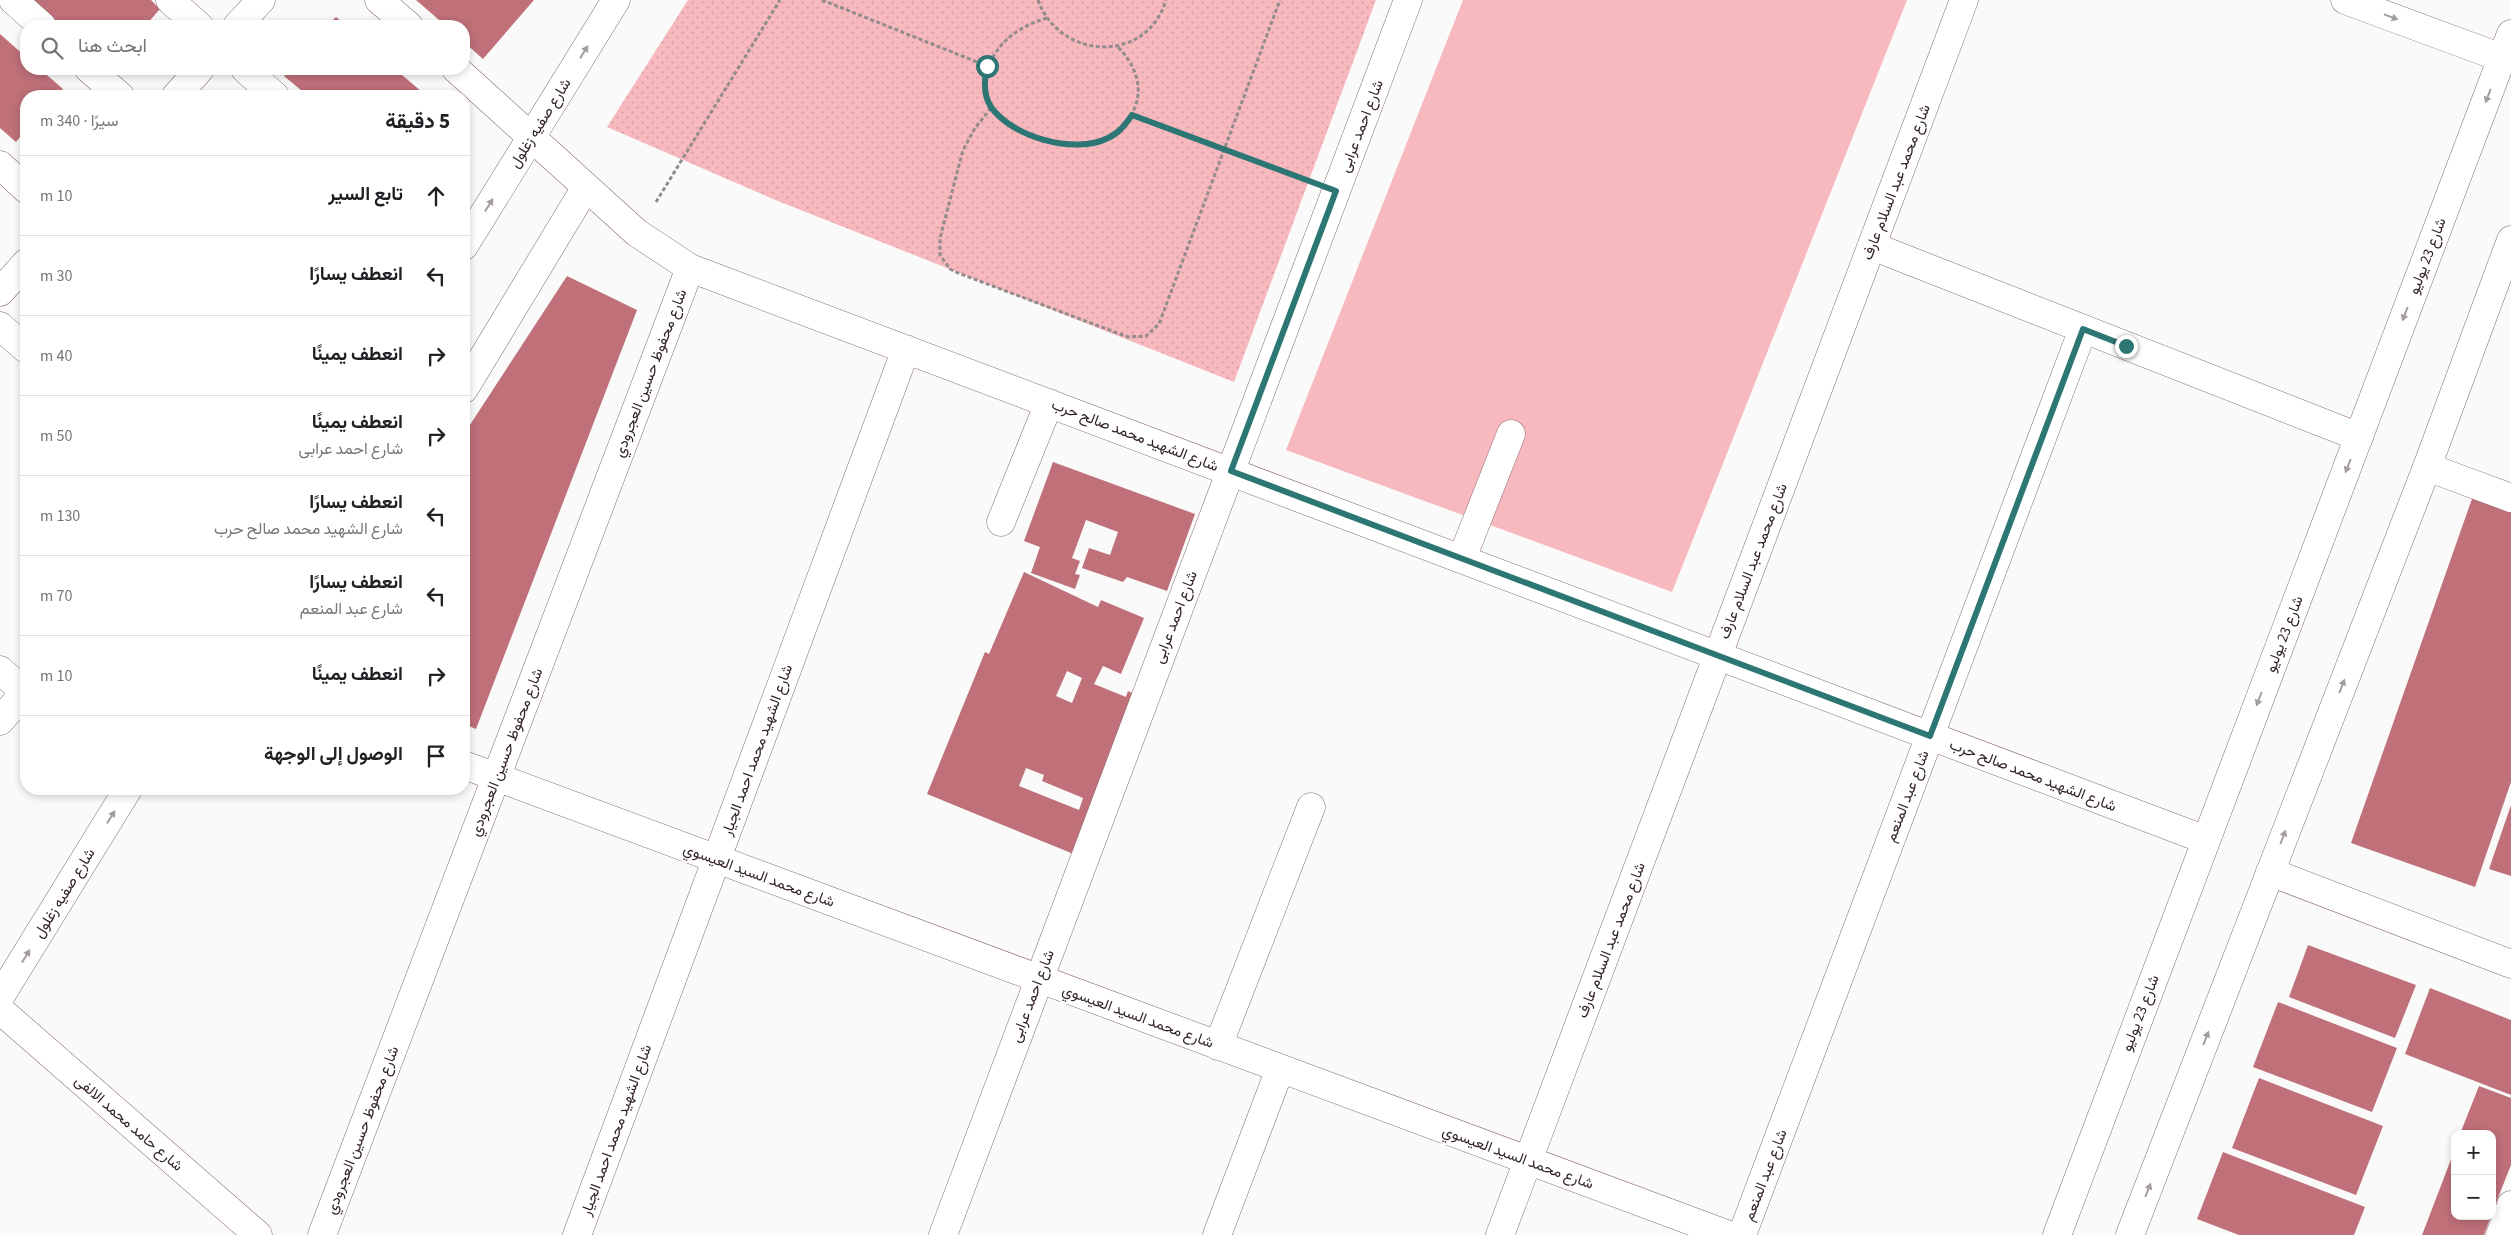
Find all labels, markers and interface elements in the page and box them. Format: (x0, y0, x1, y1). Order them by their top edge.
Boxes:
one-way arrow (2384, 13, 2399, 21)
search box (20, 20, 470, 75)
text: ابحث هنا (78, 33, 147, 60)
icon: search (38, 34, 66, 62)
one-way arrow (580, 45, 589, 58)
route start (976, 55, 999, 78)
street label: شارع صفيه زغلول (504, 74, 577, 172)
street label: شارع احمد عرابى (1334, 77, 1389, 176)
one-way arrow (2483, 89, 2491, 103)
street label: شارع محمد عبد السلام عارف (1857, 101, 1936, 263)
text: 5 دقيقة (385, 106, 450, 136)
text: سيرًا · 340 m (40, 110, 118, 132)
text: تابع السير (328, 181, 403, 208)
icon: ahead (422, 182, 450, 210)
text: 10 m (40, 185, 72, 207)
one-way arrow (485, 198, 494, 211)
street label: شارع 23 يوليو (2403, 215, 2452, 298)
text: انعطف يسارًا (309, 261, 403, 288)
icon: left (422, 262, 450, 290)
text: 30 m (40, 265, 72, 287)
street label: شارع محفوظ حسين العجرودي (609, 286, 694, 461)
one-way arrow (2401, 306, 2408, 321)
route end (2115, 335, 2138, 358)
text: انعطف يمينًا (312, 341, 403, 368)
icon: right (422, 342, 450, 370)
text: 40 m (40, 345, 72, 367)
street label: شارع الشهيد محمد صالح حرب (1048, 394, 1221, 477)
text: انعطف يمينًا (312, 409, 403, 436)
icon: right (422, 422, 450, 450)
text: 50 m (40, 425, 72, 447)
text: شارع احمد عرابى (299, 438, 403, 460)
one-way arrow (2344, 458, 2351, 473)
street label: شارع محمد عبد السلام عارف (1714, 480, 1793, 642)
text: انعطف يسارًا (309, 489, 403, 516)
icon: left (422, 502, 450, 530)
text: 130 m (40, 505, 80, 527)
text: شارع الشهيد محمد صالح حرب (214, 518, 403, 540)
street label: شارع احمد عرابى (1148, 568, 1203, 667)
text: انعطف يسارًا (309, 569, 403, 596)
icon: left (422, 582, 450, 610)
text: 70 m (40, 585, 72, 607)
street label: شارع 23 يوليو (2260, 593, 2309, 676)
text: شارع عبد المنعم (300, 598, 403, 620)
text: انعطف يمينًا (312, 661, 403, 688)
street label: شارع الشهيد محمد احمد الجيار (716, 661, 798, 840)
icon: right (422, 662, 450, 690)
text: 10 m (40, 665, 72, 687)
street label: شارع محفوظ حسين العجرودي (465, 665, 550, 840)
one-way arrow (2339, 678, 2346, 693)
one-way arrow (2255, 692, 2263, 707)
street label: شارع الشهيد محمد صالح حرب (1946, 734, 2119, 817)
text: الوصول إلى الوجهة (264, 741, 403, 768)
icon: arrive (422, 742, 450, 770)
street label: شارع عبد المنعم (1880, 747, 1935, 845)
one-way arrow (106, 811, 115, 824)
one-way arrow (2280, 830, 2288, 844)
street label: شارع محمد السيد العيسوي (680, 838, 838, 915)
street label: شارع صفيه زغلول (28, 844, 101, 942)
street label: شارع محمد عبد السلام عارف (1572, 859, 1651, 1021)
street label: شارع احمد عرابى (1005, 947, 1060, 1046)
one-way arrow (21, 949, 30, 962)
street label: شارع 23 يوليو (2116, 972, 2165, 1055)
street label: شارع محمد السيد العيسوي (1059, 979, 1217, 1056)
one-way arrow (2202, 1030, 2210, 1045)
street label: شارع الشهيد محمد احمد الجيار (575, 1041, 657, 1220)
street label: شارع محفوظ حسين العجرودي (321, 1043, 406, 1218)
street label: شارع حامد محمد الالفى (70, 1070, 188, 1176)
street label: شارع محمد السيد العيسوي (1439, 1120, 1597, 1197)
street label: شارع عبد المنعم (1738, 1126, 1793, 1224)
map controls (2451, 1130, 2496, 1220)
button: + (2451, 1130, 2496, 1175)
button: − (2451, 1175, 2496, 1220)
one-way arrow (2145, 1182, 2152, 1197)

